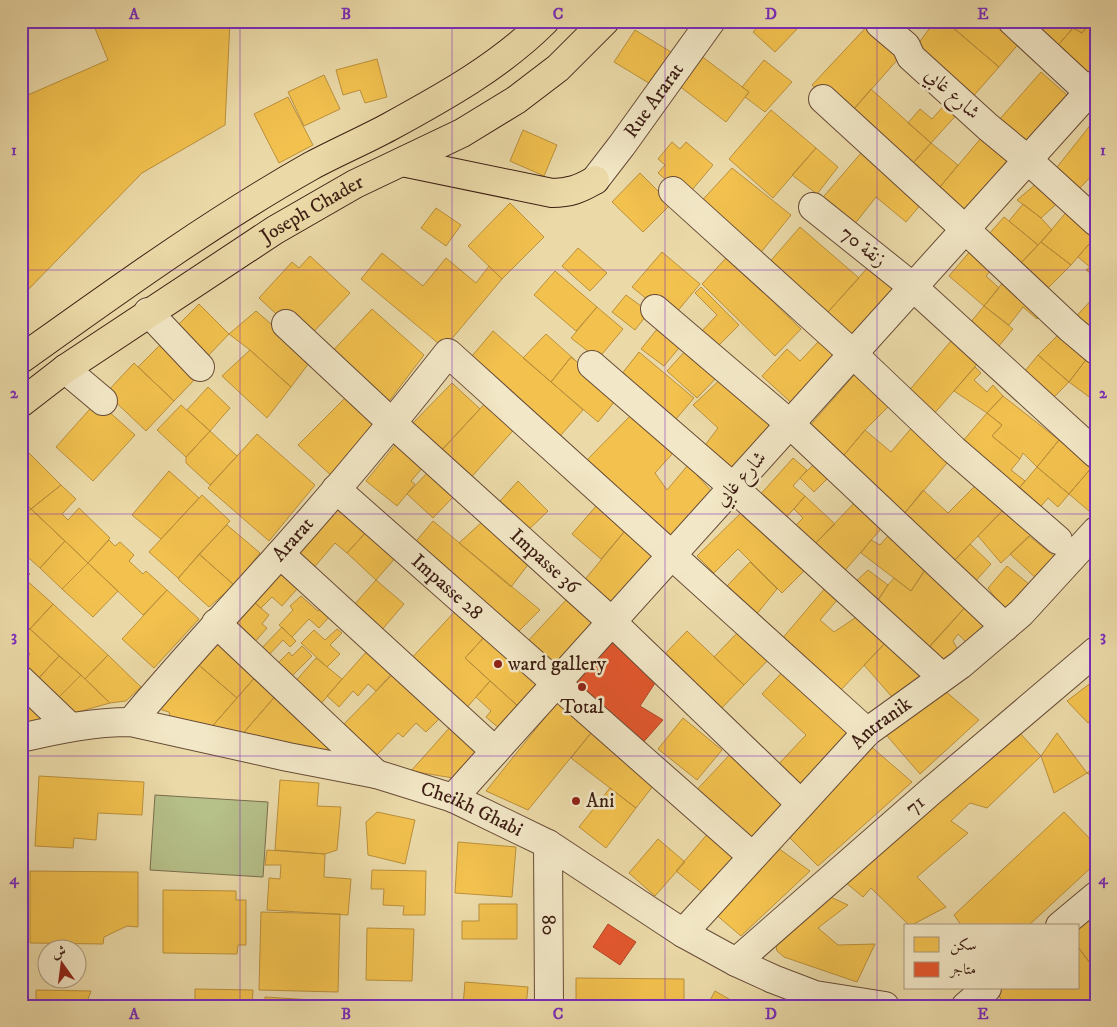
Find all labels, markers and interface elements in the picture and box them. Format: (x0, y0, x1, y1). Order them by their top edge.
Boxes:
text: A (128, 4, 140, 24)
text: B (341, 4, 351, 24)
text: C (553, 4, 563, 24)
text: D (765, 4, 777, 24)
text: E (977, 4, 989, 24)
street label: Rue Ararat (619, 58, 689, 143)
street label: شارع غابي (916, 63, 985, 128)
text: 1 (11, 140, 17, 160)
text: 1 (1100, 140, 1106, 160)
street label: Joseph Chader (254, 169, 368, 250)
street label: زنقة 70 (835, 221, 891, 273)
text: 2 (10, 383, 19, 403)
text: 2 (1099, 383, 1108, 403)
street label: شارع غابي (710, 446, 775, 515)
street label: Ararat (267, 512, 319, 567)
street label: Impasse 36 (505, 523, 585, 600)
street label: Impasse 28 (406, 549, 488, 625)
text: 3 (11, 626, 17, 646)
text: 3 (1100, 626, 1106, 646)
place label: ward gallery (507, 652, 607, 677)
marker: ward gallery (492, 658, 504, 670)
marker: Total (576, 681, 588, 693)
street label: Antranik (845, 691, 917, 754)
place label: Total (560, 695, 604, 720)
street label: Cheikh Ghabi (418, 776, 527, 842)
place label: Ani (586, 789, 614, 814)
street label: 71 (900, 790, 930, 820)
marker: Ani (570, 795, 582, 807)
text: 4 (8, 869, 19, 889)
text: 4 (1097, 869, 1108, 889)
street label: 80 (536, 915, 561, 935)
legend (904, 924, 1080, 990)
text: سكن (950, 936, 977, 955)
north arrow (38, 940, 88, 990)
text: ش (50, 942, 68, 963)
text: متاجر (948, 960, 976, 979)
text: A (128, 1004, 140, 1024)
text: B (341, 1004, 351, 1024)
text: C (553, 1004, 563, 1024)
text: D (765, 1004, 777, 1024)
text: E (977, 1004, 989, 1024)

